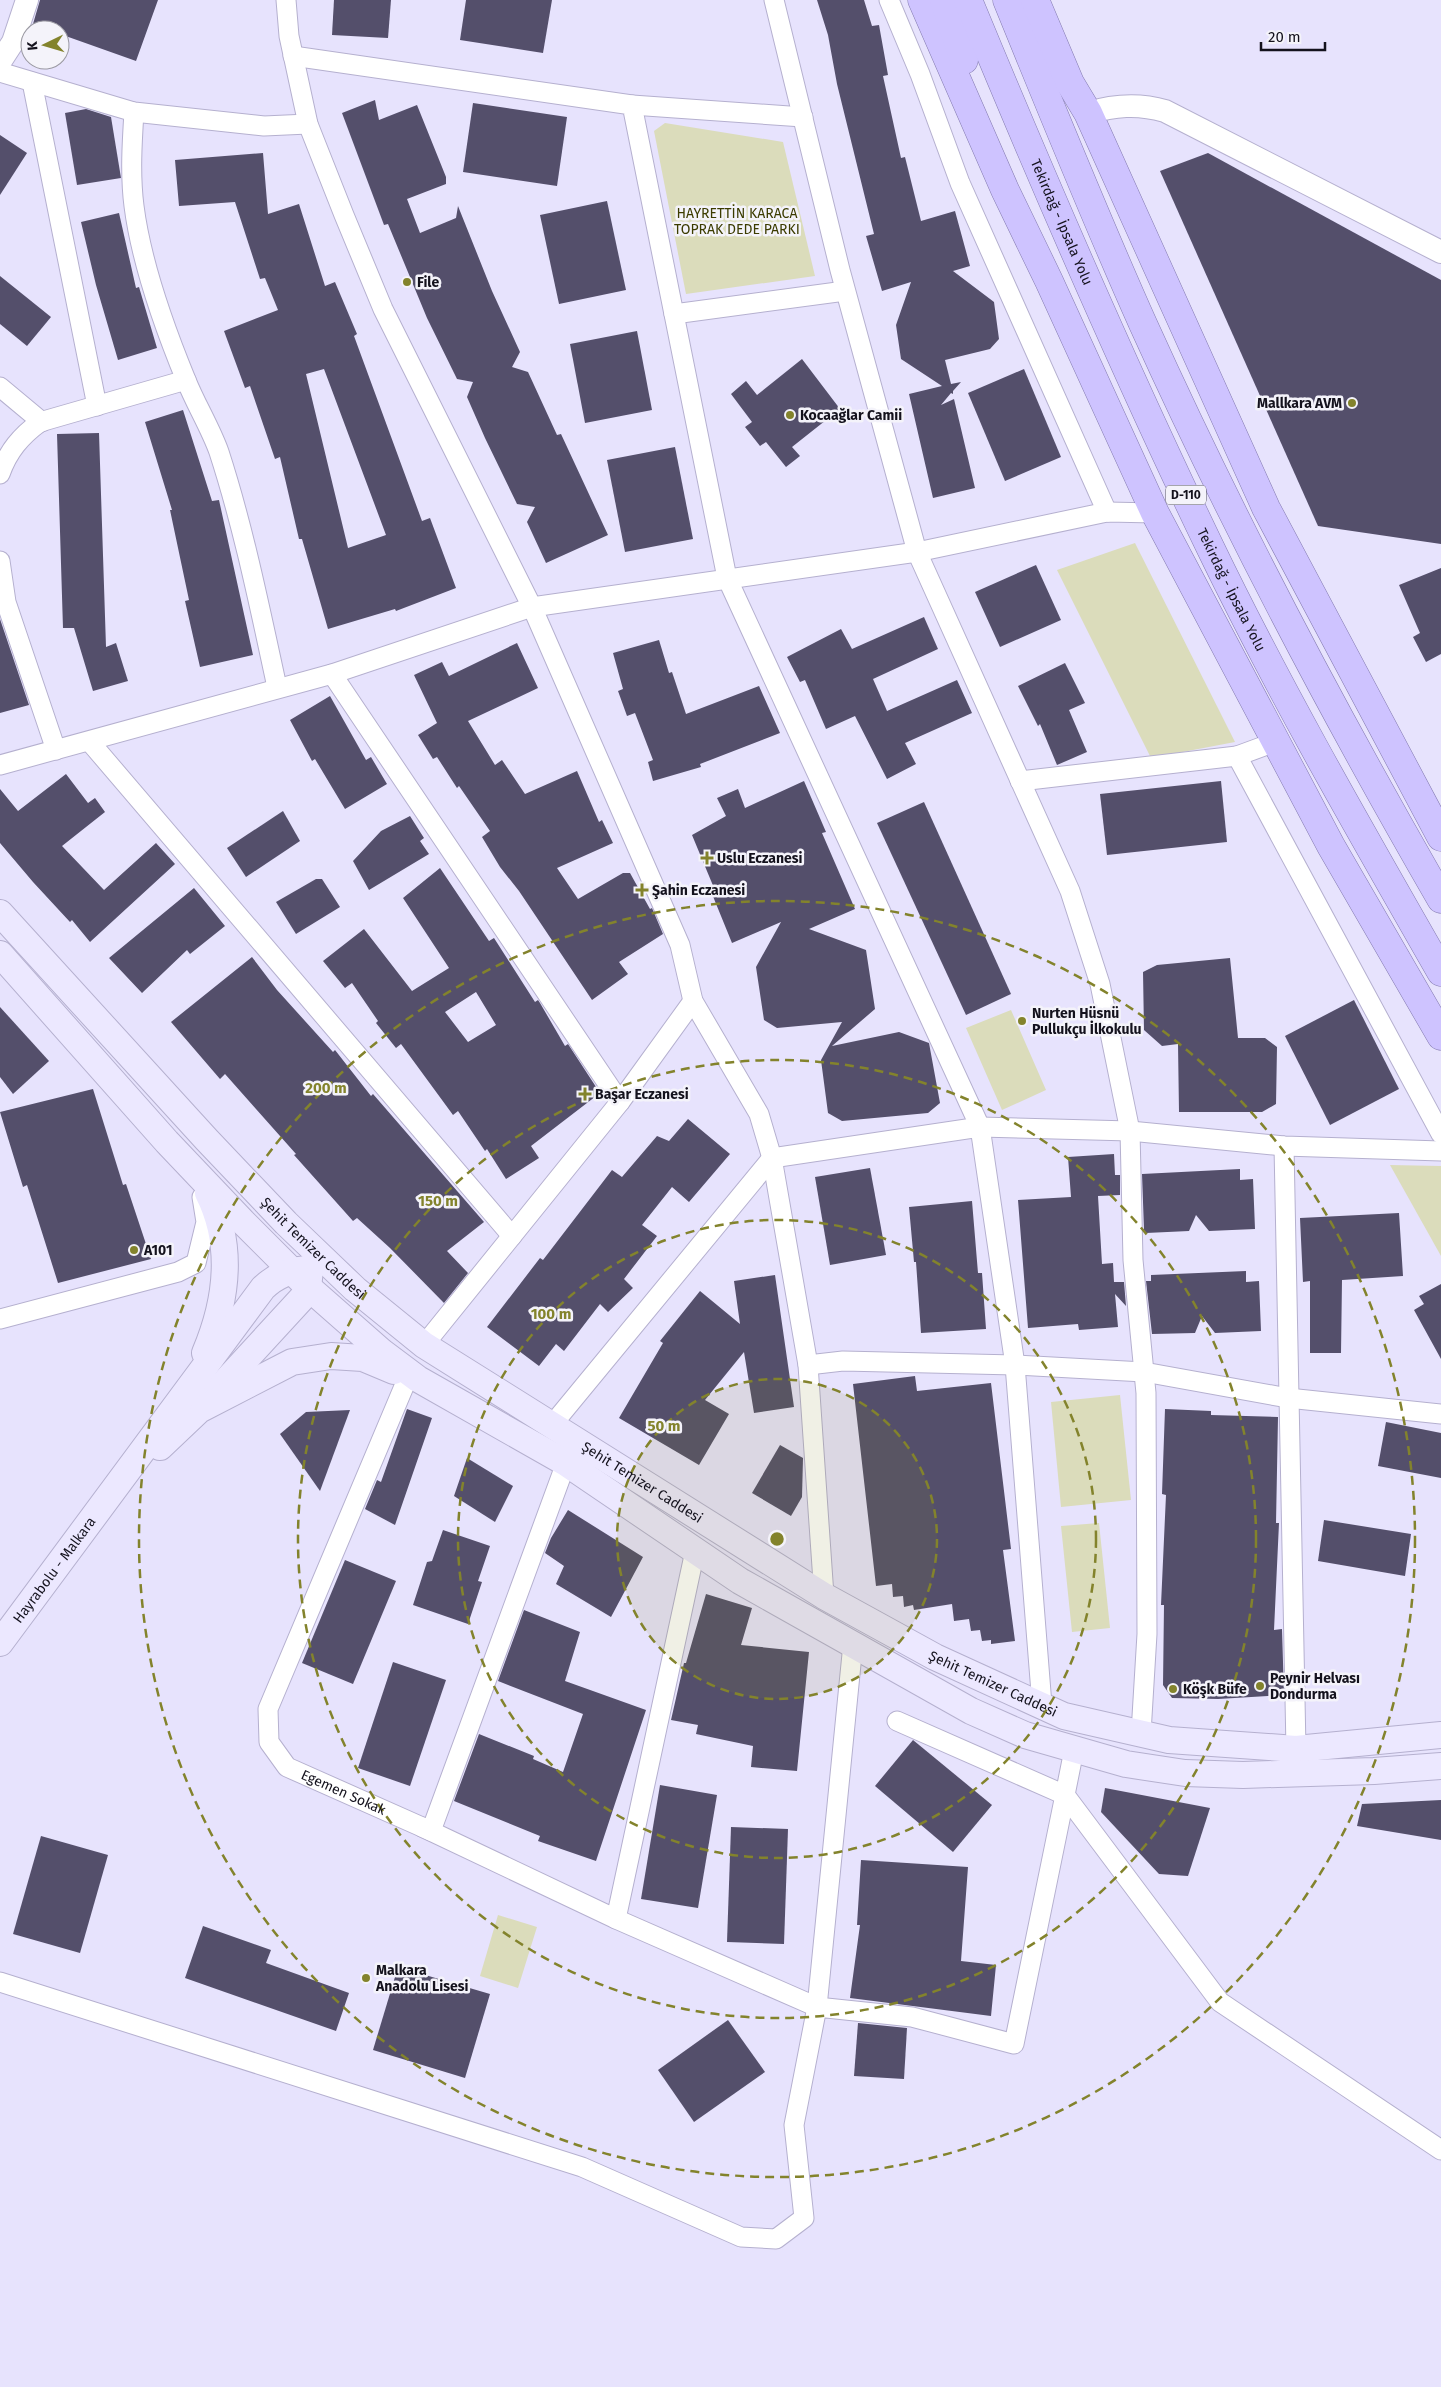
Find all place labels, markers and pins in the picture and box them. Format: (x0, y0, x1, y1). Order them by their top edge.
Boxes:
place label: File (417, 274, 439, 291)
marker: File (401, 276, 413, 288)
place label: Mallkara AVM (1257, 395, 1342, 412)
marker: Mallkara AVM (1346, 397, 1358, 409)
place label: Kocaağlar Camii (800, 407, 902, 424)
marker: Kocaağlar Camii (784, 409, 796, 421)
place label: Uslu Eczanesi (717, 850, 803, 867)
marker: Uslu Eczanesi (701, 852, 713, 864)
place label: Şahin Eczanesi (652, 882, 745, 900)
marker: Şahin Eczanesi (636, 884, 648, 896)
place label: Nurten Hüsnü Pullukçu İlkokulu (1032, 1005, 1142, 1039)
marker: Nurten Hüsnü Pullukçu İlkokulu (1016, 1015, 1028, 1027)
place label: Başar Eczanesi (595, 1086, 689, 1104)
marker: Başar Eczanesi (579, 1088, 591, 1100)
place label: A101 (143, 1242, 172, 1259)
marker: A101 (128, 1244, 140, 1256)
centre of rings (768, 1530, 786, 1548)
place label: Peynir Helvası Dondurma (1270, 1670, 1360, 1703)
marker: Peynir Helvası Dondurma (1254, 1680, 1266, 1692)
place label: Köşk Büfe (1183, 1681, 1247, 1699)
marker: Köşk Büfe (1167, 1683, 1179, 1695)
place label: Malkara Anadolu Lisesi (375, 1962, 468, 1995)
marker: Malkara Anadolu Lisesi (360, 1972, 372, 1984)

